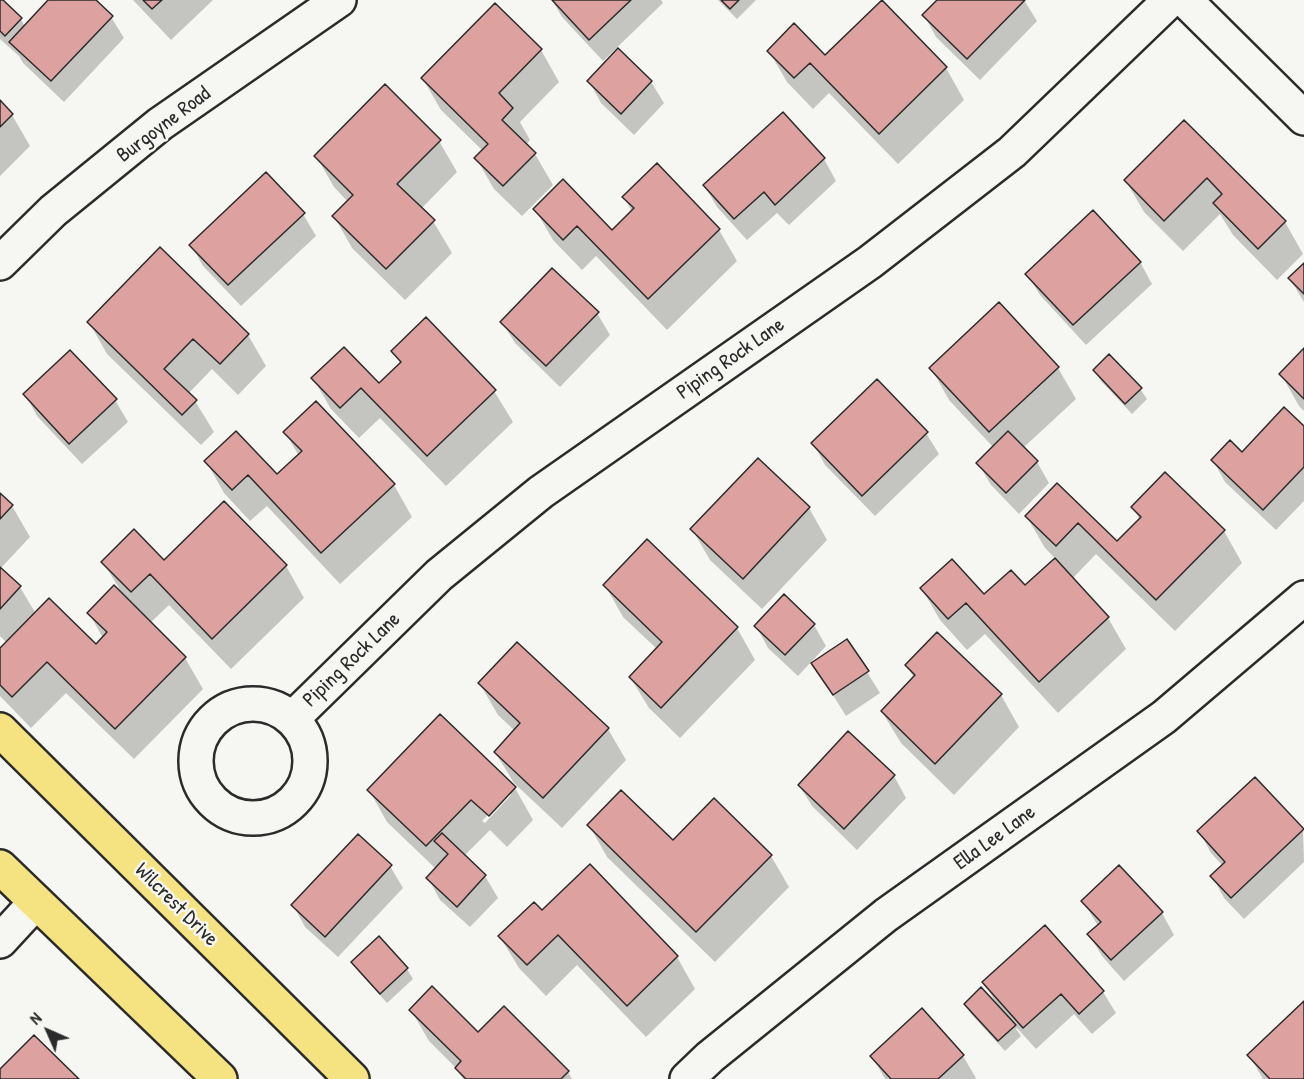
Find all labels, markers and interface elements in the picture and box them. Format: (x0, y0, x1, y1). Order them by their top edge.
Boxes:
street label: Burgoyne Road (112, 82, 216, 168)
street label: Piping Rock Lane (672, 313, 790, 405)
street label: Piping Rock Lane (298, 607, 406, 713)
street label: Ella Lee Lane (949, 800, 1041, 876)
street label: Wilcrest Drive (129, 858, 223, 952)
north arrow (18, 1001, 78, 1061)
text: N (24, 1007, 46, 1029)

